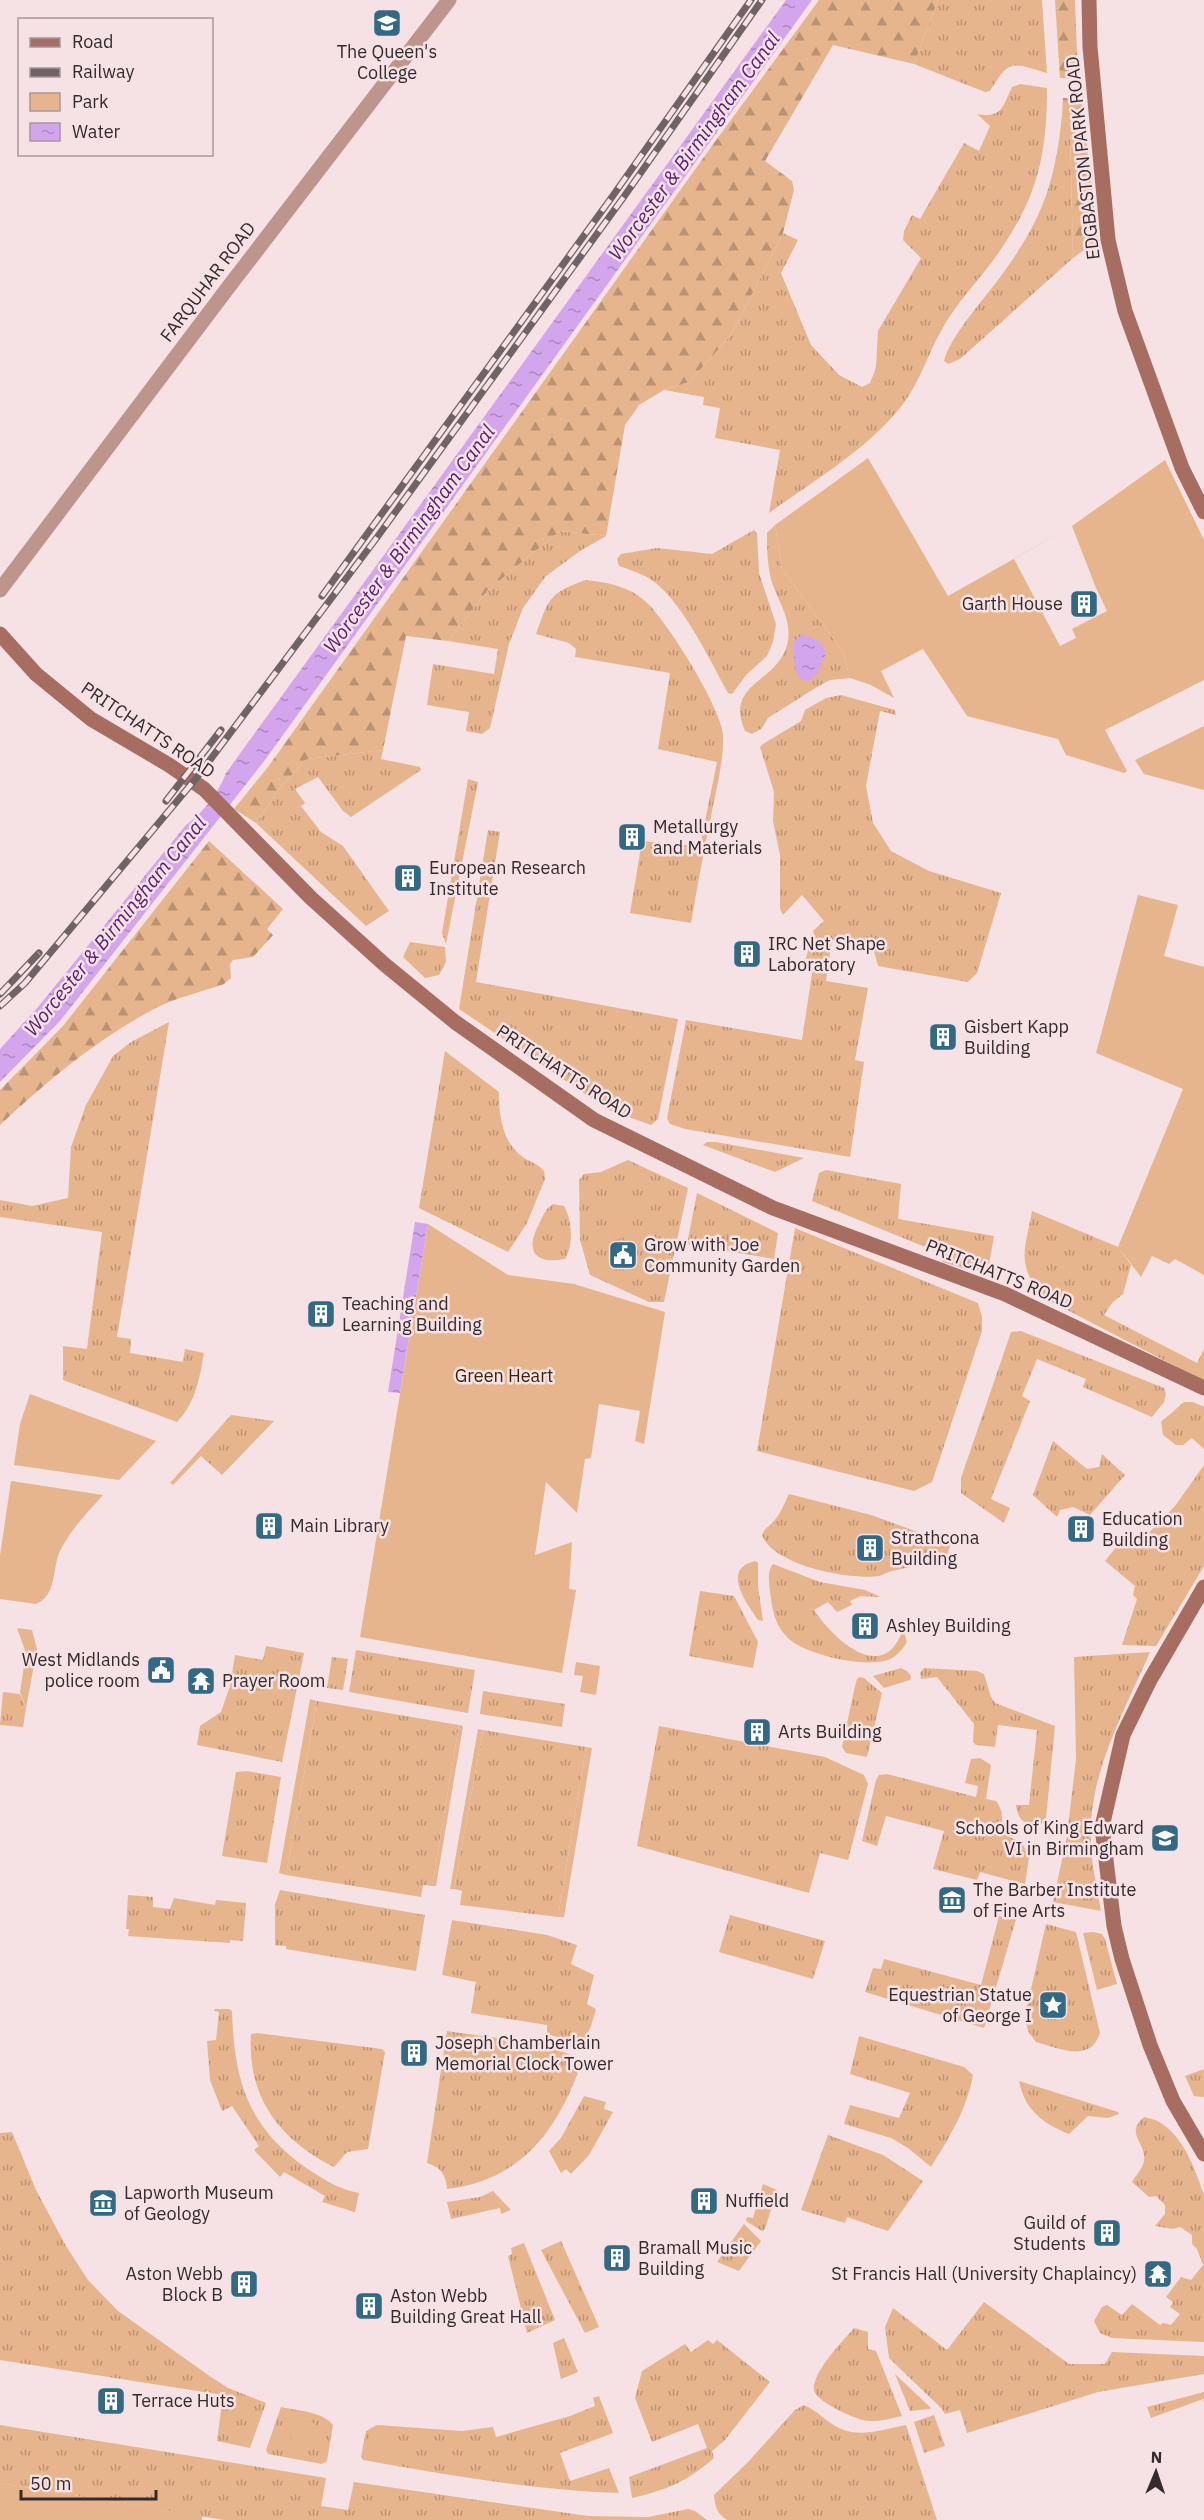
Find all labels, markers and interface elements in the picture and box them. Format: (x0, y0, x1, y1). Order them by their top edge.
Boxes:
school or university icon: The Queen's College (371, 7, 403, 39)
legend (18, 18, 213, 156)
water label: Worcester & Birmingham Canal (602, 26, 786, 265)
text: Road (72, 30, 113, 53)
place label: The Queen's College (337, 40, 437, 84)
street label: EDGBASTON PARK ROAD (1060, 55, 1105, 261)
text: Railway (72, 60, 134, 83)
text: Park (72, 90, 109, 113)
text: Water (72, 120, 121, 143)
street label: FARQUHAR ROAD (155, 217, 260, 346)
water label: Worcester & Birmingham Canal (317, 419, 501, 658)
building icon: Garth House (1068, 588, 1100, 620)
place label: Garth House (962, 592, 1063, 615)
street label: PRITCHATTS ROAD (77, 676, 220, 783)
water label: Worcester & Birmingham Canal (17, 809, 212, 1041)
place label: Metallurgy and Materials (653, 815, 762, 859)
building icon: Metallurgy and Materials (616, 821, 648, 853)
place label: European Research Institute (429, 856, 586, 900)
building icon: European Research Institute (392, 862, 424, 894)
place label: IRC Net Shape Laboratory (768, 932, 886, 976)
building icon: IRC Net Shape Laboratory (731, 938, 763, 970)
place label: Gisbert Kapp Building (964, 1015, 1069, 1059)
street label: PRITCHATTS ROAD (492, 1019, 636, 1124)
building icon: Gisbert Kapp Building (927, 1021, 959, 1053)
place label: Grow with Joe Community Garden (644, 1233, 800, 1277)
street label: PRITCHATTS ROAD (922, 1234, 1076, 1314)
public building icon: Grow with Joe Community Garden (607, 1239, 639, 1271)
place label: Teaching and Learning Building (342, 1292, 482, 1336)
building icon: Teaching and Learning Building (305, 1298, 337, 1330)
park label: Green Heart (455, 1364, 553, 1387)
place label: Education Building (1102, 1507, 1183, 1551)
building icon: Main Library (253, 1510, 285, 1542)
building icon: Education Building (1065, 1513, 1097, 1545)
place label: Main Library (290, 1514, 389, 1537)
place label: Strathcona Building (891, 1526, 980, 1570)
building icon: Strathcona Building (854, 1532, 886, 1564)
building icon: Ashley Building (849, 1610, 881, 1642)
place label: Ashley Building (886, 1614, 1011, 1637)
place label: West Midlands police room (22, 1648, 140, 1692)
public building icon: West Midlands police room (145, 1654, 177, 1686)
temple icon: Prayer Room (185, 1665, 217, 1697)
place label: Prayer Room (222, 1669, 326, 1692)
building icon: Arts Building (741, 1716, 773, 1748)
place label: Arts Building (778, 1720, 882, 1743)
place label: Schools of King Edward VI in Birmingham (955, 1816, 1144, 1860)
school or university icon: Schools of King Edward VI in Birmingham (1149, 1822, 1181, 1854)
place label: The Barber Institute of Fine Arts (973, 1878, 1136, 1922)
museum icon: The Barber Institute of Fine Arts (936, 1884, 968, 1916)
place label: Equestrian Statue of George I (888, 1983, 1032, 2027)
place icon: Equestrian Statue of George I (1037, 1989, 1069, 2021)
place label: Joseph Chamberlain Memorial Clock Tower (435, 2031, 614, 2075)
building icon: Joseph Chamberlain Memorial Clock Tower (398, 2037, 430, 2069)
place label: Lapworth Museum of Geology (124, 2181, 274, 2225)
building icon: Nuffield (688, 2185, 720, 2217)
museum icon: Lapworth Museum of Geology (87, 2187, 119, 2219)
place label: Nuffield (725, 2189, 789, 2212)
place label: Guild of Students (1013, 2211, 1086, 2255)
building icon: Guild of Students (1091, 2217, 1123, 2249)
place label: Bramall Music Building (638, 2236, 752, 2280)
building icon: Bramall Music Building (601, 2242, 633, 2274)
temple icon: St Francis Hall (University Chaplaincy) (1142, 2258, 1174, 2290)
place label: Aston Webb Block B (125, 2262, 223, 2306)
place label: St Francis Hall (University Chaplaincy) (831, 2262, 1137, 2285)
building icon: Aston Webb Block B (228, 2268, 260, 2300)
place label: Aston Webb Building Great Hall (390, 2284, 542, 2328)
building icon: Aston Webb Building Great Hall (353, 2290, 385, 2322)
building icon: Terrace Huts (95, 2385, 127, 2417)
place label: Terrace Huts (132, 2389, 235, 2412)
north arrow (1126, 2442, 1186, 2502)
text: N (1150, 2447, 1163, 2467)
scale bar (21, 2463, 156, 2501)
text: 50 m (30, 2472, 72, 2495)

